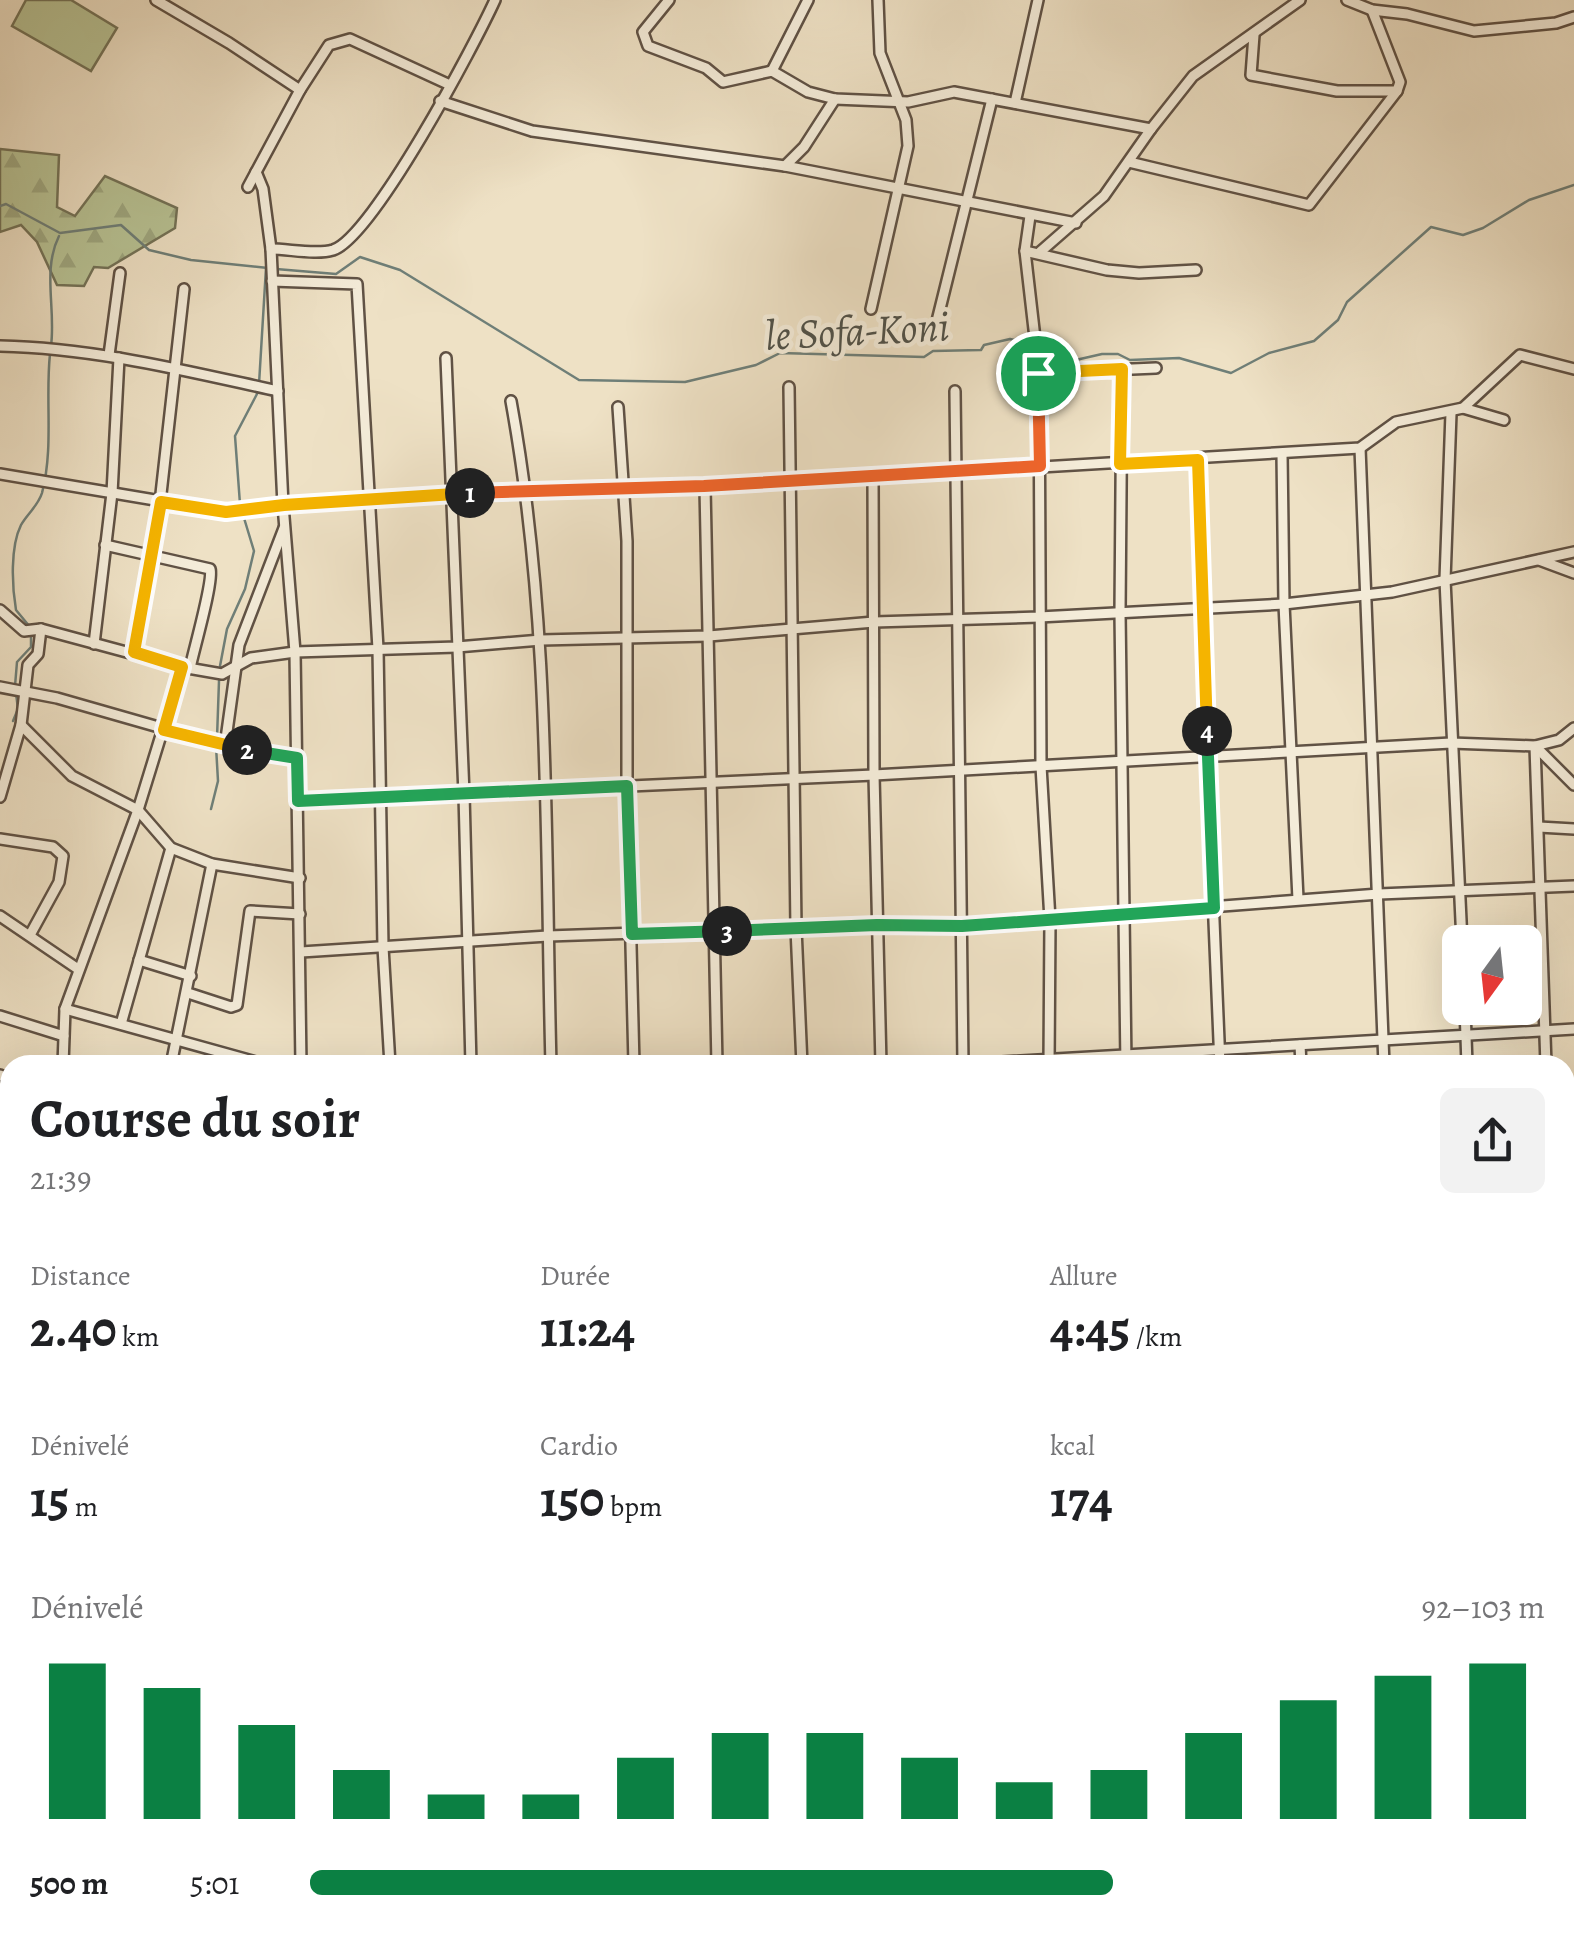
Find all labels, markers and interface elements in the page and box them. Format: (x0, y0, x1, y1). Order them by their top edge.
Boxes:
water label: le Sofa-Koni (763, 297, 951, 364)
pin (996, 331, 1081, 416)
icon: arrive (1011, 346, 1066, 401)
pin: 1 (445, 468, 495, 518)
text: 1 (465, 474, 475, 512)
pin: 4 (1182, 706, 1232, 756)
text: 4 (1200, 712, 1214, 750)
pin: 2 (222, 725, 272, 775)
text: 2 (240, 731, 254, 769)
pin: 3 (702, 906, 752, 956)
text: 3 (721, 912, 733, 950)
north arrow (1442, 925, 1542, 1025)
map controls (1442, 925, 1542, 1025)
text: Course du soir (30, 1081, 360, 1156)
button: share (1440, 1088, 1545, 1193)
text: 21:39 (30, 1156, 92, 1200)
text: Distance (30, 1257, 130, 1295)
text: Durée (540, 1257, 610, 1295)
text: Allure (1050, 1257, 1118, 1295)
text: 2.40 (30, 1295, 117, 1363)
text: 11:24 (540, 1295, 635, 1363)
text: 4:45 (1050, 1295, 1130, 1363)
text: km (117, 1318, 159, 1356)
text: /km (1130, 1318, 1182, 1356)
text: Dénivelé (30, 1427, 129, 1465)
text: Cardio (540, 1427, 618, 1465)
text: kcal (1050, 1427, 1095, 1465)
text: 15 (30, 1465, 69, 1533)
text: 150 (540, 1465, 604, 1533)
text: 174 (1050, 1465, 1113, 1533)
text: m (69, 1488, 98, 1526)
text: bpm (604, 1488, 662, 1526)
text: Dénivelé (30, 1585, 144, 1629)
text: 92–103 m (1422, 1585, 1545, 1629)
text: 500 m (30, 1861, 108, 1905)
text: 5:01 (190, 1861, 239, 1905)

